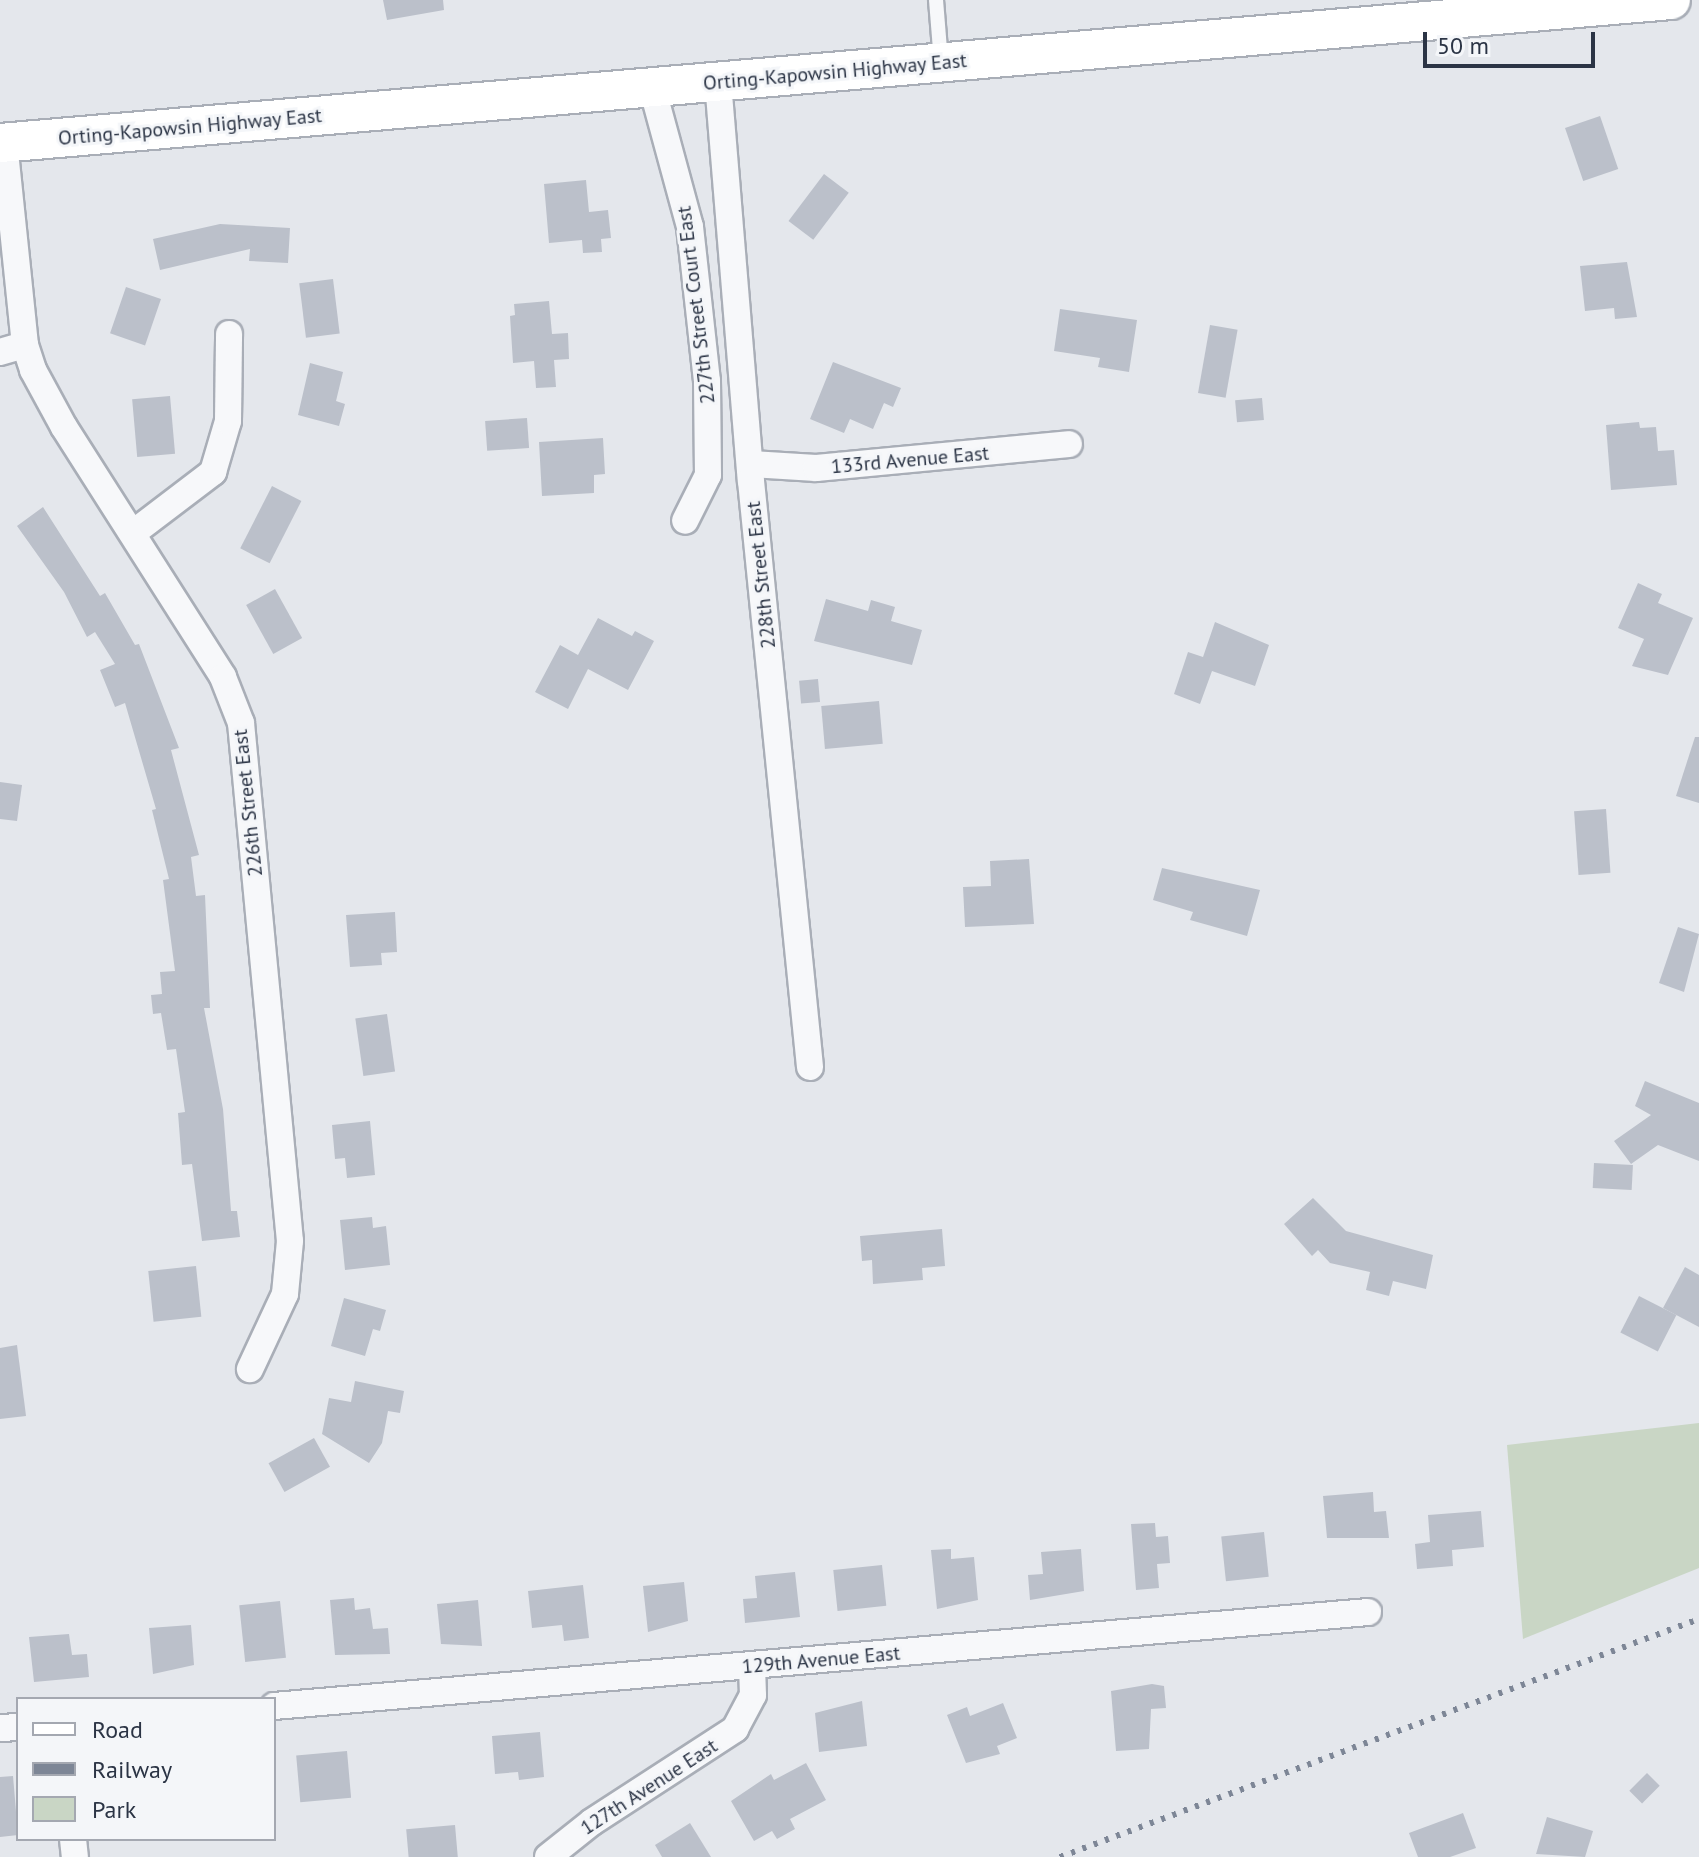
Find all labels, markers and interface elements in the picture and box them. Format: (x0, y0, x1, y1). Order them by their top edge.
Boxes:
scale bar (1427, 16, 1599, 66)
text: 50 m (1437, 30, 1489, 61)
street label: Orting-Kapowsin Highway East (702, 48, 968, 96)
street label: Orting-Kapowsin Highway East (57, 103, 323, 151)
street label: 227th Street Court East (672, 205, 720, 405)
street label: 133rd Avenue East (830, 441, 990, 479)
street label: 228th Street East (741, 500, 781, 650)
street label: 226th Street East (228, 728, 268, 878)
street label: 129th Avenue East (741, 1641, 901, 1679)
legend (16, 1697, 276, 1841)
text: Road (92, 1714, 143, 1745)
street label: 127th Avenue East (576, 1734, 722, 1840)
text: Railway (92, 1754, 172, 1785)
text: Park (92, 1794, 136, 1825)

